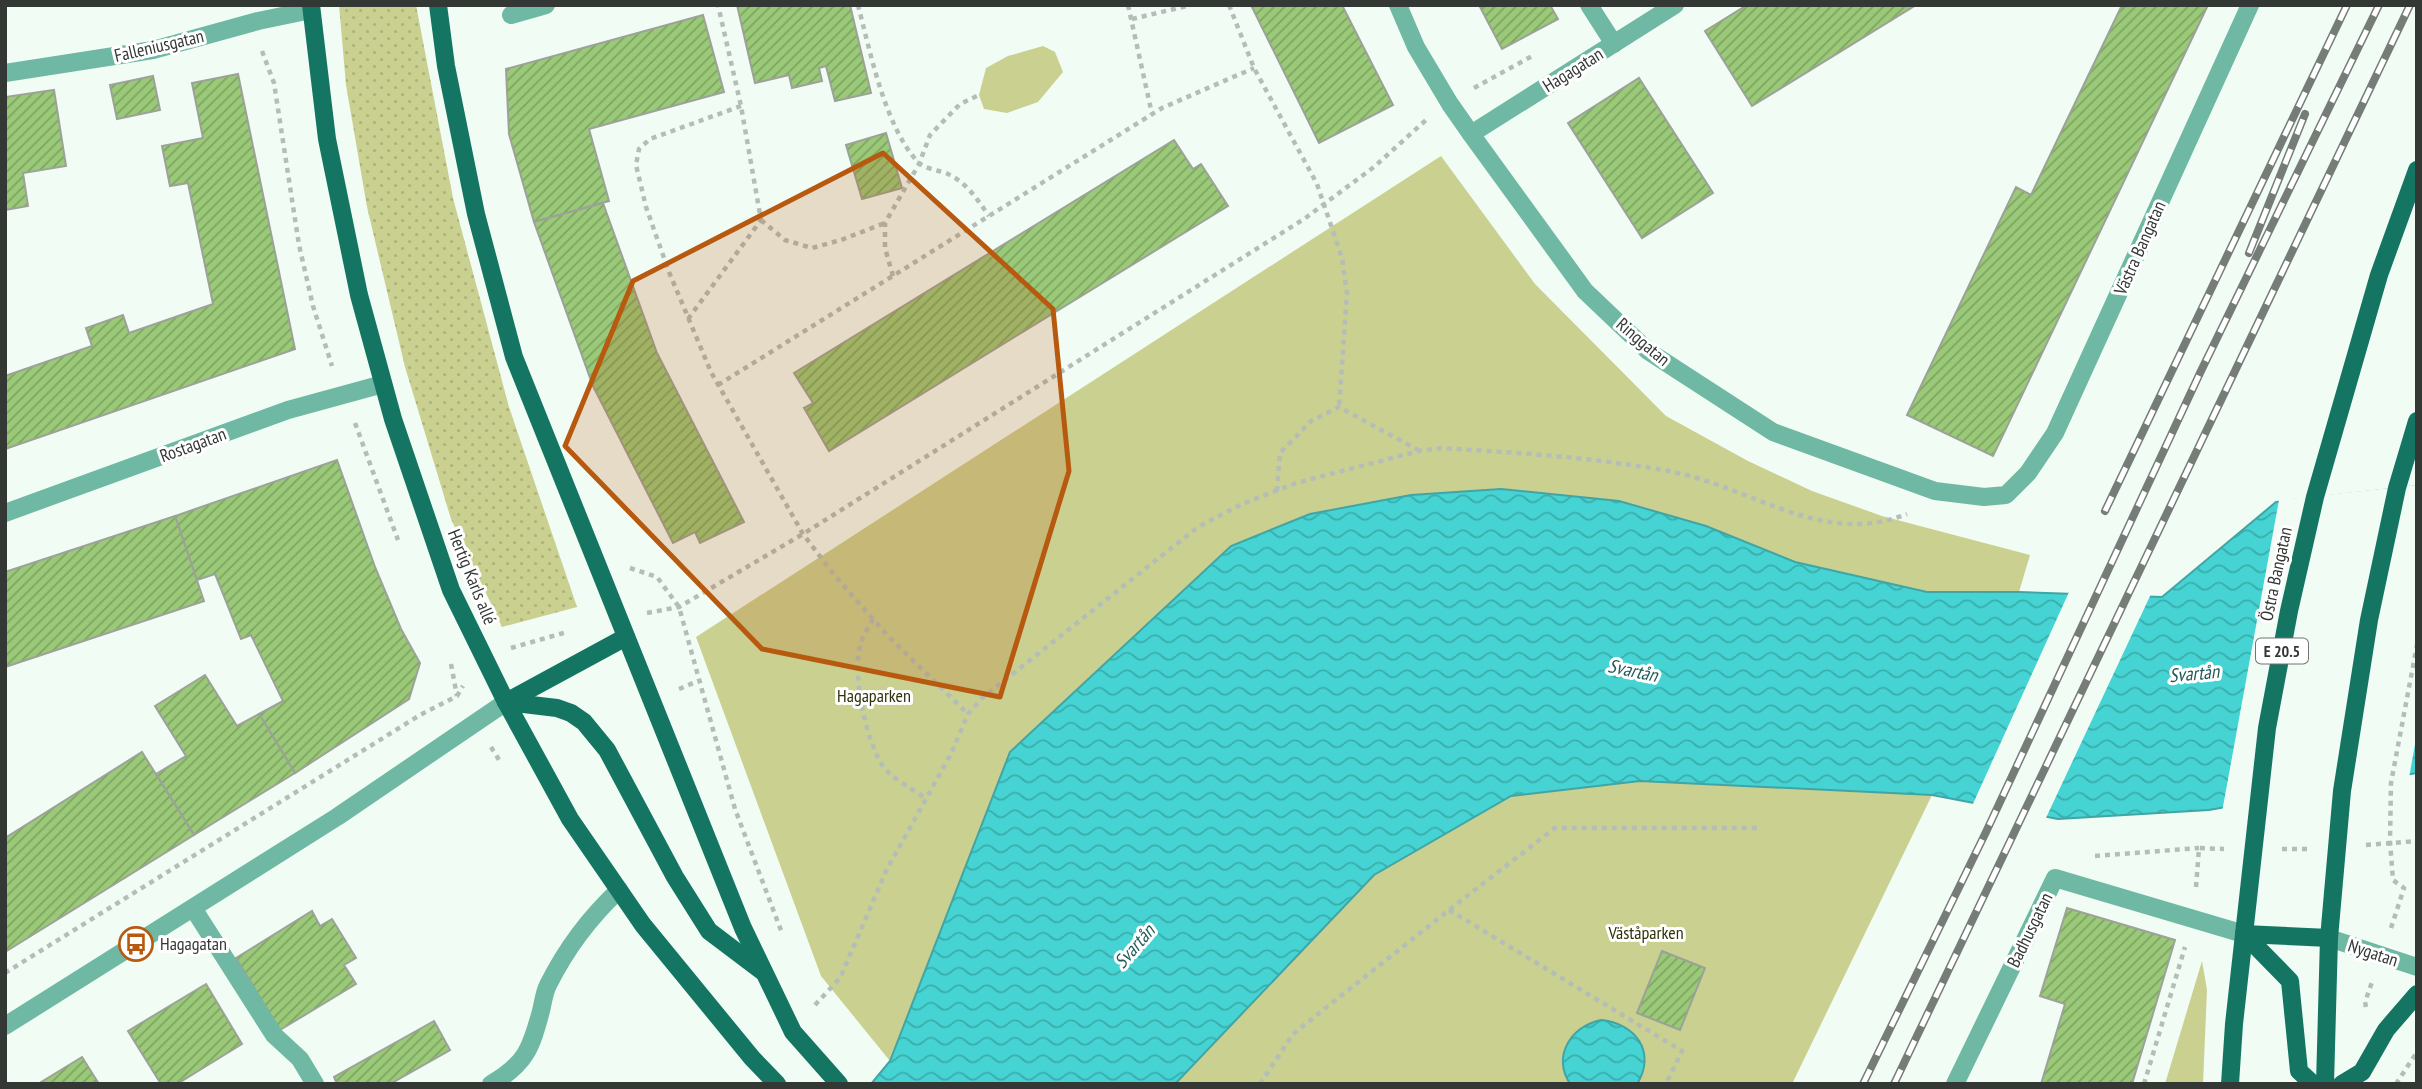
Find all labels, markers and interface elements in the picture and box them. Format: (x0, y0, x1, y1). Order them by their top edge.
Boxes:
street label: Falleniusgatan (112, 24, 206, 67)
street label: Hagagatan (1538, 42, 1607, 97)
street label: Västra Bangatan (2108, 197, 2170, 299)
street label: Ringgatan (1612, 312, 1675, 371)
street label: Rostagatan (156, 422, 229, 467)
street label: Östra Bangatan (2254, 525, 2297, 623)
street label: Hertig Karls allé (443, 526, 502, 628)
road number: E 20.5 (2256, 638, 2308, 664)
water label: Svartån (1606, 653, 1662, 687)
water label: Svartån (2168, 659, 2222, 687)
park label: Hagaparken (837, 684, 911, 707)
street label: Badhusgatan (2002, 889, 2057, 971)
water label: Svartån (1109, 918, 1161, 973)
park label: Väståparken (1607, 921, 1684, 944)
bus stop icon: Hagagatan (117, 925, 155, 963)
place label: Hagagatan (160, 932, 227, 955)
street label: Nygatan (2345, 934, 2401, 971)

